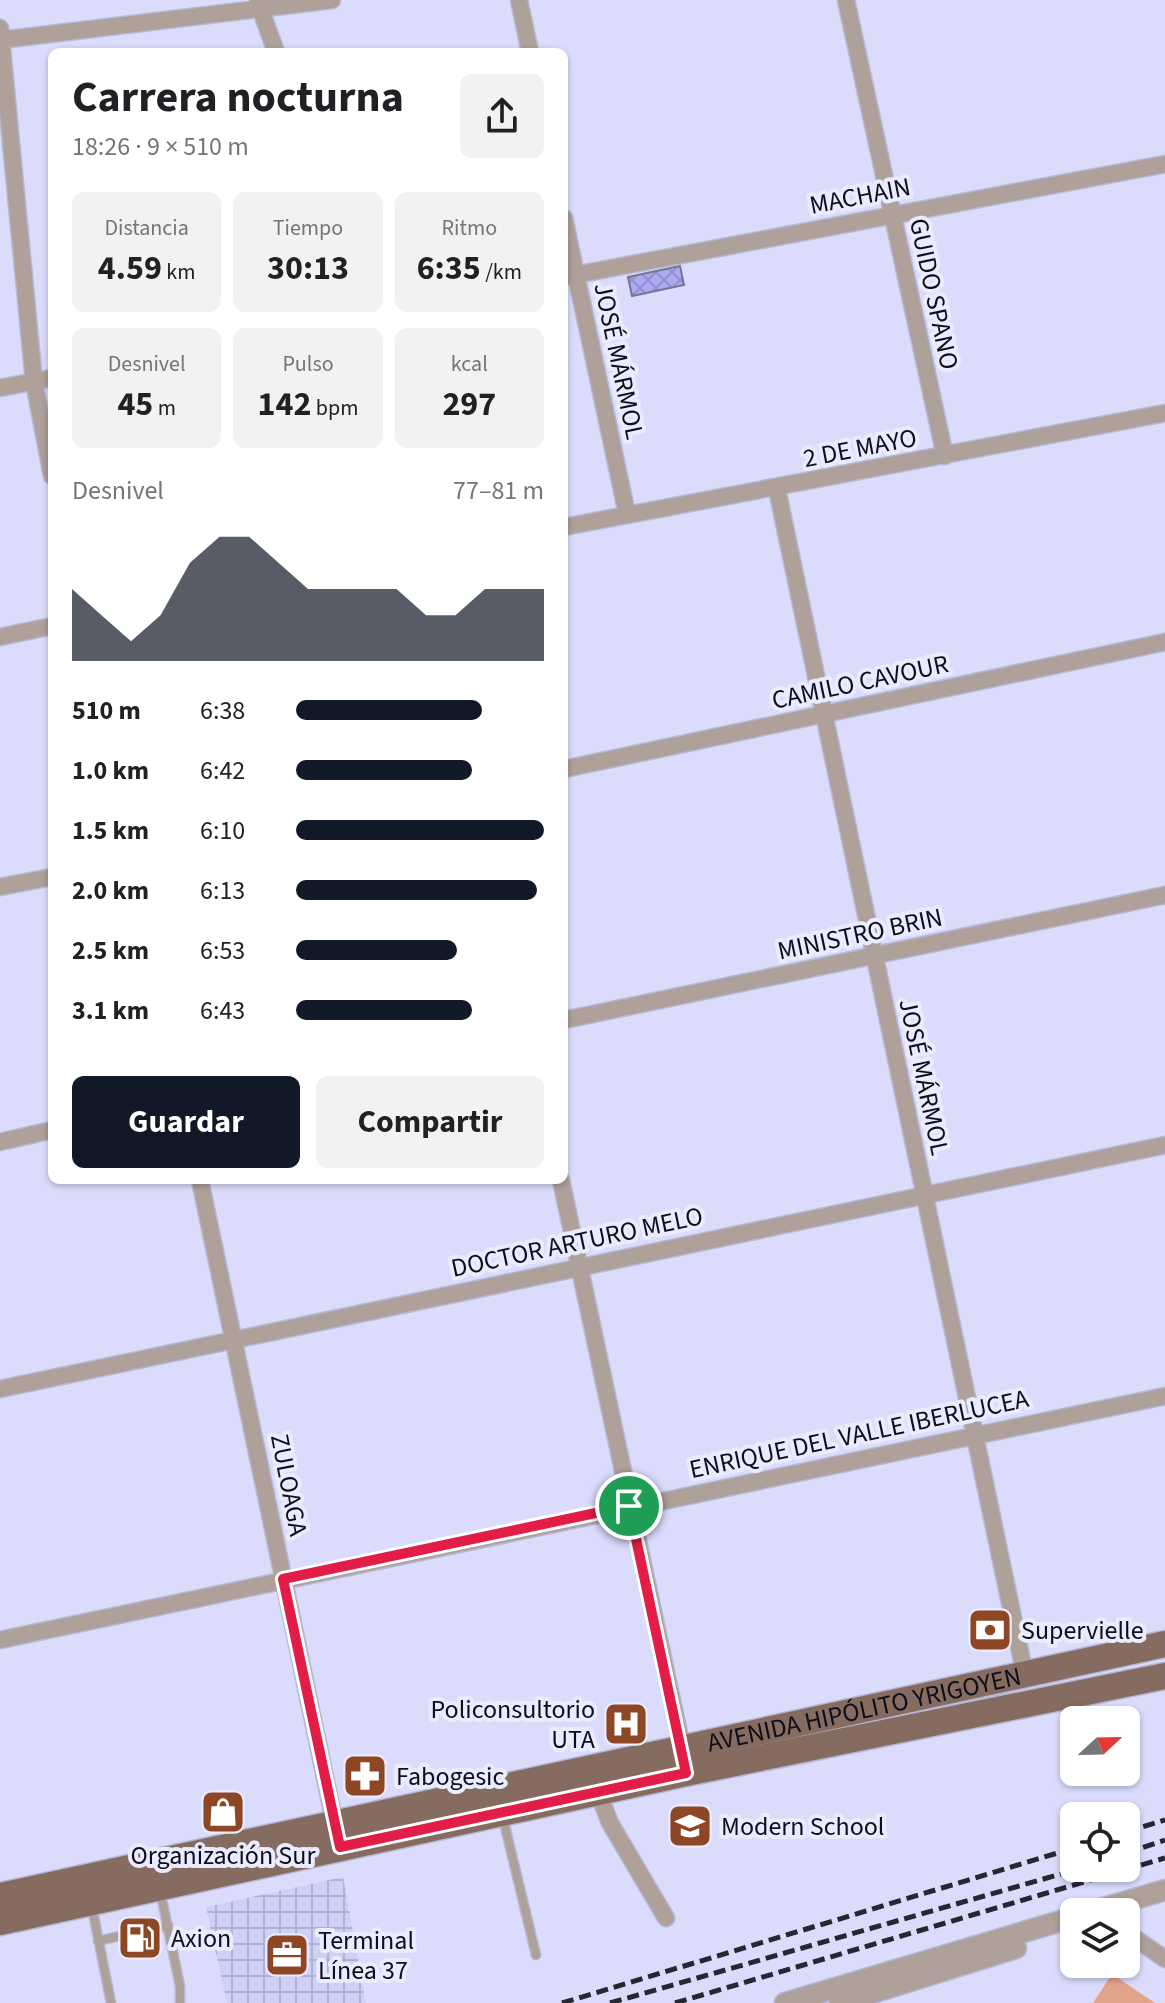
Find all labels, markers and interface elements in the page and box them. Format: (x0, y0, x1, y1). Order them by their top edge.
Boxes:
text: Carrera nocturna (72, 66, 404, 129)
button: share (460, 74, 544, 158)
text: 18:26 · 9 × 510 m (72, 128, 249, 165)
street label: MACHAIN (806, 168, 914, 224)
text: Distancia (104, 212, 189, 244)
text: Tiempo (273, 212, 343, 244)
text: Ritmo (442, 212, 497, 244)
street label: GUIDO SPANO (900, 215, 968, 373)
text: 4.59 (98, 244, 162, 293)
text: 30:13 (267, 244, 349, 293)
text: 6:35 (417, 244, 481, 293)
text: km (162, 256, 195, 288)
text: /km (481, 256, 522, 288)
street label: JOSÉ MÁRMOL (584, 279, 654, 443)
text: Desnivel (108, 348, 186, 380)
text: Pulso (282, 348, 334, 380)
text: kcal (451, 348, 488, 380)
text: 45 (117, 380, 153, 429)
text: 142 (258, 380, 311, 429)
text: 297 (442, 380, 496, 429)
text: m (153, 392, 176, 424)
text: bpm (311, 392, 358, 424)
street label: 2 DE MAYO (800, 419, 920, 477)
text: Desnivel (72, 472, 164, 509)
text: 77–81 m (453, 472, 544, 509)
street label: CAMILO CAVOUR (768, 645, 952, 719)
text: 510 m (72, 692, 141, 729)
text: 6:38 (200, 692, 245, 729)
text: 1.0 km (72, 752, 149, 789)
text: 6:42 (200, 752, 245, 789)
text: 1.5 km (72, 812, 149, 849)
text: 6:10 (200, 812, 245, 849)
text: 2.0 km (72, 872, 149, 909)
text: 6:13 (200, 872, 245, 909)
street label: MINISTRO BRIN (774, 898, 946, 970)
text: 2.5 km (72, 932, 149, 969)
text: 6:53 (200, 932, 245, 969)
text: 3.1 km (72, 992, 149, 1029)
text: 6:43 (200, 992, 245, 1029)
street label: JOSÉ MÁRMOL (889, 995, 959, 1159)
button: Guardar (72, 1076, 300, 1168)
button: Compartir (316, 1076, 544, 1168)
street label: DOCTOR ARTURO MELO (448, 1197, 706, 1287)
street label: ENRIQUE DEL VALLE IBERLUCEA (686, 1380, 1033, 1488)
street label: ZULOAGA (261, 1431, 317, 1540)
pin (595, 1472, 663, 1540)
icon: arrive (607, 1484, 651, 1528)
bank icon: Supervielle (966, 1606, 1014, 1654)
place label: Supervielle (1021, 1612, 1144, 1649)
street label: AVENIDA HIPÓLITO YRIGOYEN (704, 1657, 1025, 1761)
place label: Policonsultorio UTA (430, 1691, 596, 1758)
hospital icon: Policonsultorio UTA (602, 1700, 650, 1748)
north arrow (1060, 1706, 1140, 1786)
map controls (1060, 1706, 1140, 1978)
pharmacy icon: Fabogesic (341, 1752, 389, 1800)
place label: Fabogesic (396, 1758, 504, 1795)
shop icon: Organización Sur (199, 1788, 247, 1836)
school or university icon: Modern School (666, 1802, 714, 1850)
button: locate (1060, 1802, 1140, 1882)
place label: Modern School (721, 1808, 884, 1845)
place label: Organización Sur (131, 1837, 316, 1874)
button: layers (1060, 1898, 1140, 1978)
fuel station icon: Axion (116, 1914, 164, 1962)
place label: Axion (171, 1920, 231, 1957)
place label: Terminal Línea 37 (318, 1922, 414, 1989)
office icon: Terminal Línea 37 (263, 1931, 311, 1979)

